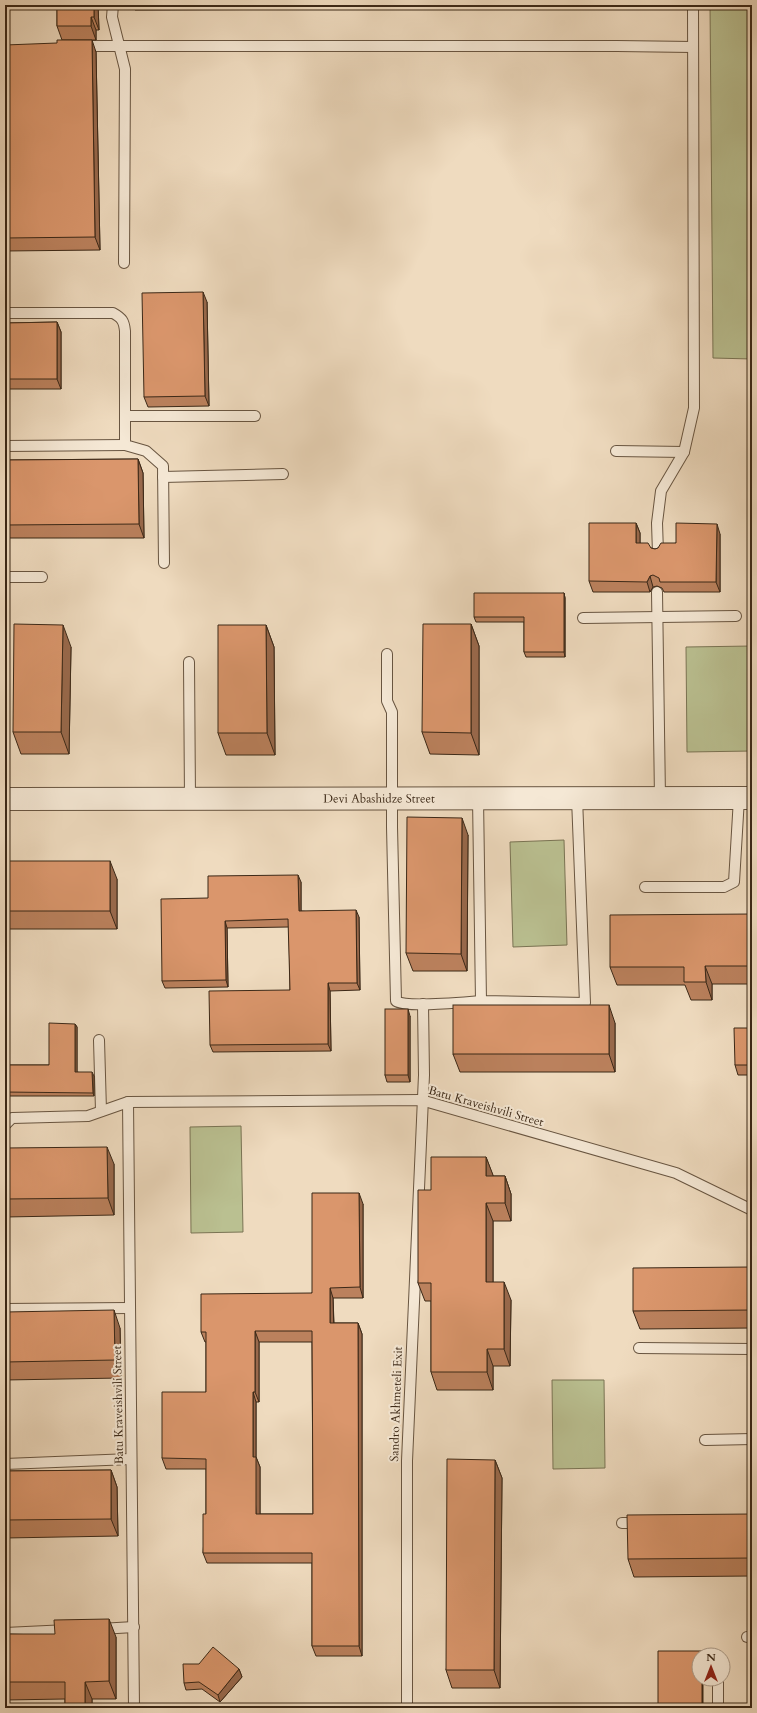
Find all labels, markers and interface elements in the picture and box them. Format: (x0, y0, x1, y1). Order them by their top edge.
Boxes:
street label: Devi Abashidze Street (323, 790, 435, 807)
street label: Batu Kraveishvili Street (427, 1082, 546, 1130)
street label: Batu Kraveishvili Street (109, 1345, 127, 1465)
street label: Sandro Akhmeteli Exit (386, 1346, 406, 1462)
north arrow (691, 1647, 731, 1687)
text: N (706, 1650, 716, 1665)

